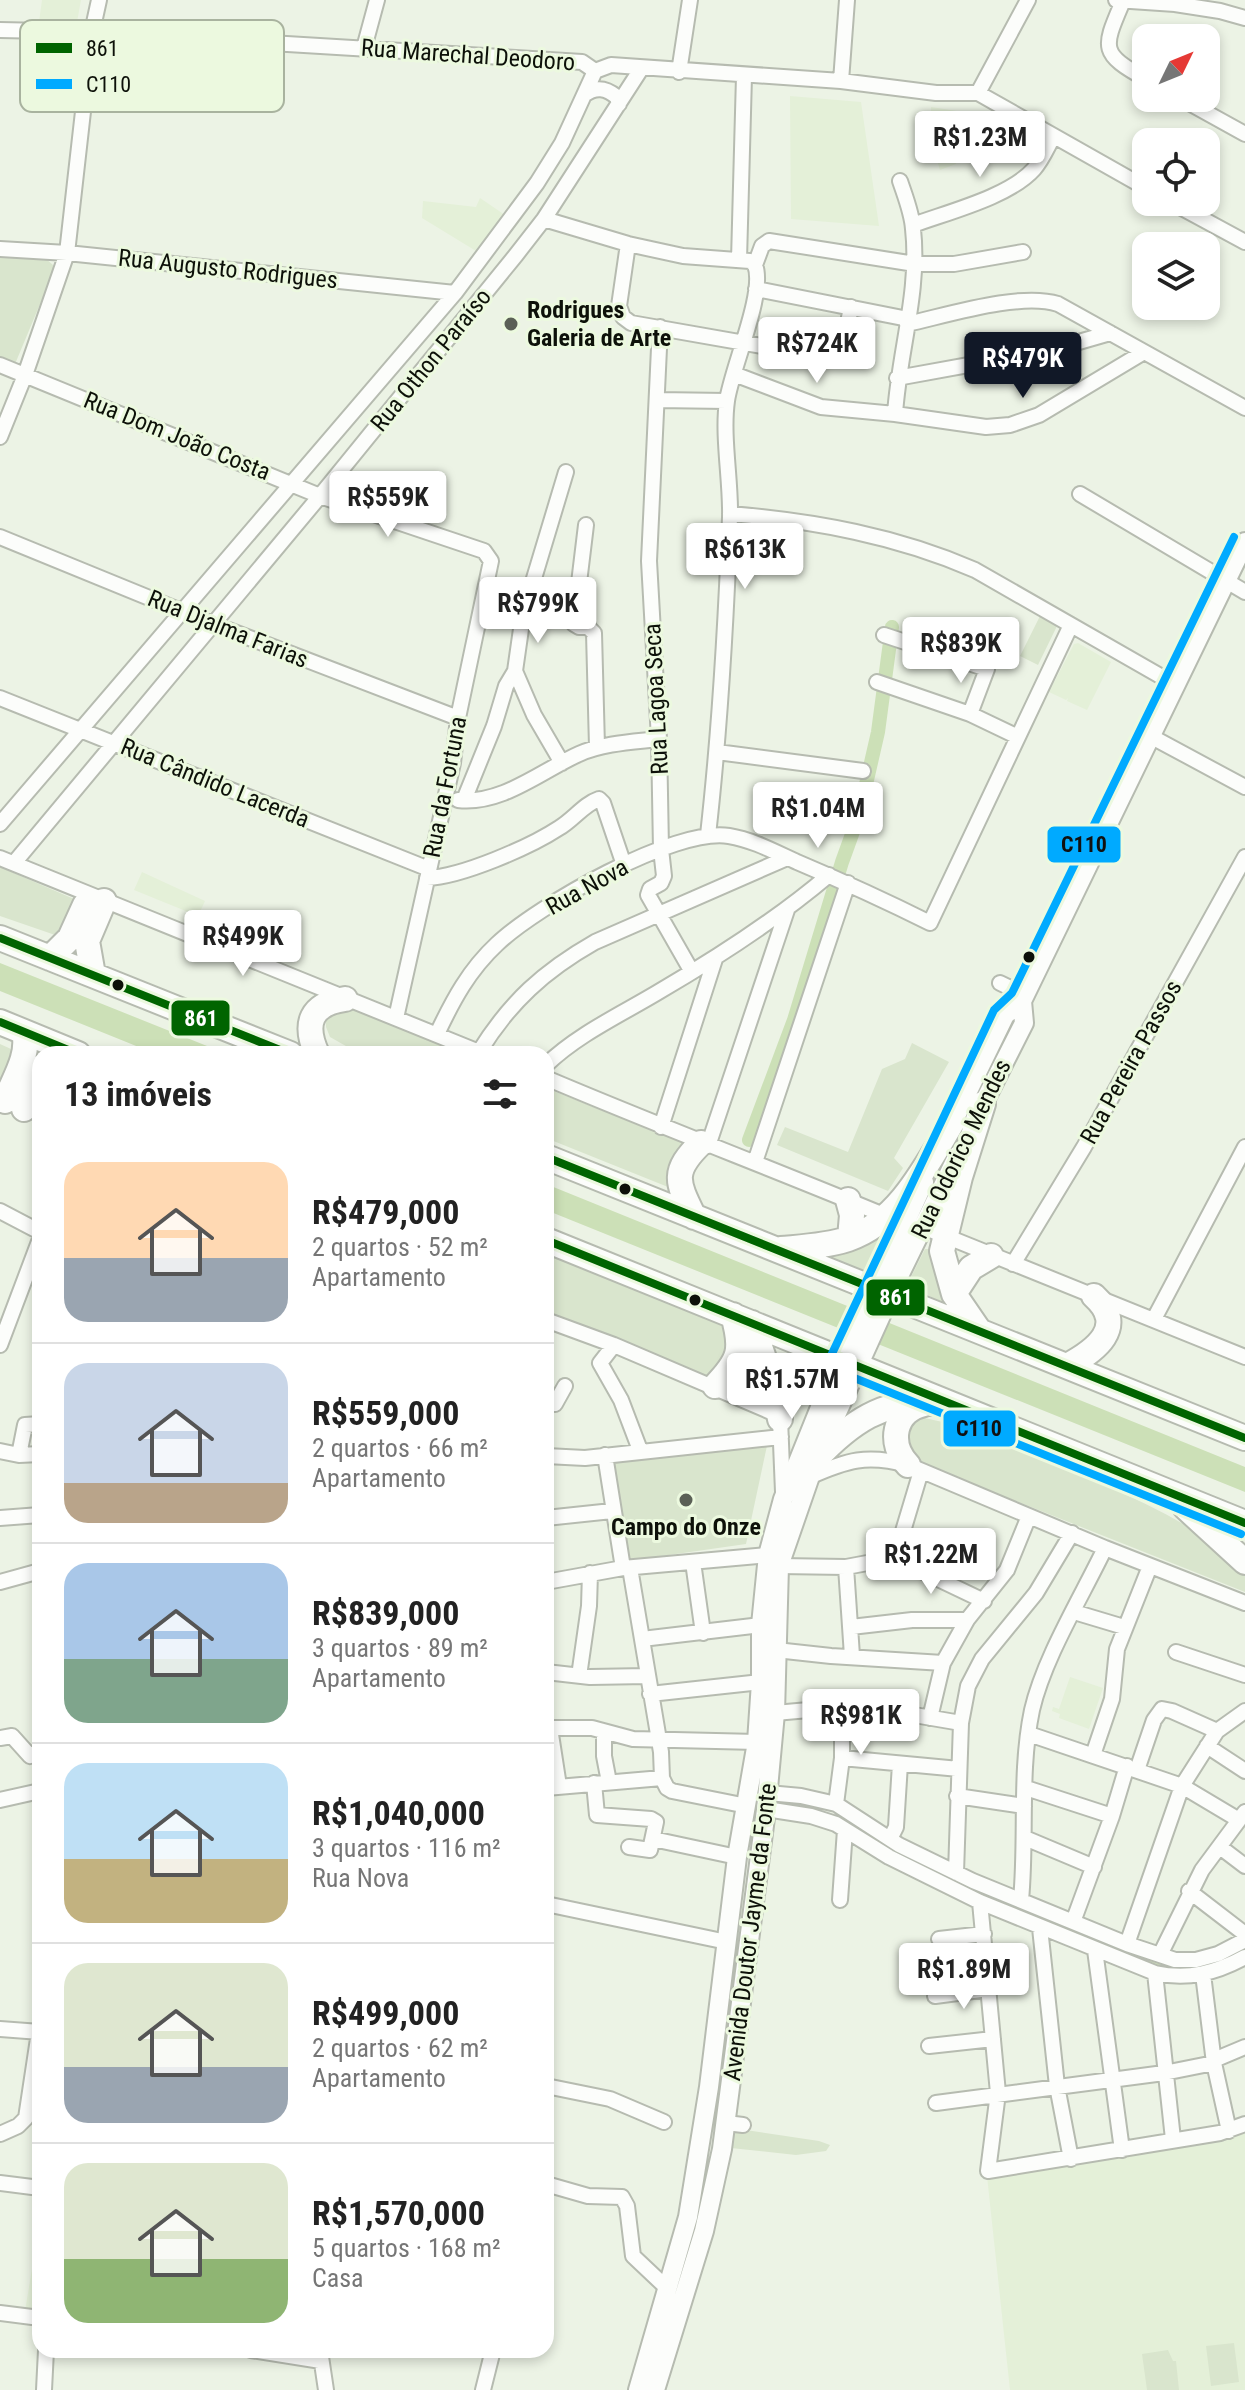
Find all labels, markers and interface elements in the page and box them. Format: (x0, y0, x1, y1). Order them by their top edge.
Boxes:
legend (20, 20, 284, 112)
north arrow (1132, 24, 1220, 112)
map controls (1132, 24, 1220, 320)
street label: Rua Marechal Deodoro (360, 34, 576, 76)
text: 861 (86, 36, 119, 61)
text: C110 (86, 72, 131, 97)
pin: R$1.23M (906, 111, 1054, 179)
text: R$1.23M (933, 122, 1027, 152)
button: locate (1132, 128, 1220, 216)
button: layers (1132, 232, 1220, 320)
street label: Rua Augusto Rodrigues (117, 244, 339, 294)
street label: Rua Othon Paraíso (365, 283, 497, 437)
place label: Rodrigues Galeria de Arte (527, 296, 671, 352)
marker: Rodrigues Galeria de Arte (502, 315, 520, 333)
pin: R$724K (752, 317, 882, 385)
text: R$724K (776, 328, 858, 358)
pin: R$479K (958, 332, 1088, 400)
text: R$479K (982, 343, 1064, 373)
street label: Rua Dom João Costa (80, 386, 274, 486)
pin: R$559K (323, 471, 453, 539)
text: R$559K (347, 482, 429, 512)
pin: R$613K (680, 523, 810, 591)
text: R$613K (704, 534, 786, 564)
pin: R$799K (473, 577, 603, 645)
street label: Rua Djalma Farias (144, 584, 312, 674)
text: R$799K (497, 588, 579, 618)
pin: R$839K (896, 617, 1026, 685)
street label: Rua Lagoa Seca (638, 623, 674, 775)
text: R$839K (920, 628, 1002, 658)
street label: Rua da Fortuna (418, 714, 472, 860)
street label: Rua Cândido Lacerda (117, 732, 313, 834)
pin: R$1.04M (744, 782, 892, 850)
text: R$1.04M (771, 793, 865, 823)
line badge: C110 (1046, 825, 1122, 864)
text: C110 (1061, 832, 1107, 857)
street label: Rua Nova (541, 853, 633, 921)
pin: R$499K (178, 910, 308, 978)
text: R$499K (202, 921, 284, 951)
unlabelled marker (1021, 949, 1037, 965)
street label: Rua Pereira Passos (1074, 975, 1188, 1149)
unlabelled marker (110, 977, 126, 993)
line badge: 861 (170, 999, 231, 1037)
text: 861 (184, 1006, 218, 1031)
street label: Rua Odorico Mendes (905, 1055, 1017, 1243)
icon: filters (478, 1072, 522, 1116)
text: 13 imóveis (64, 1074, 212, 1114)
unlabelled marker (617, 1181, 633, 1197)
text: R$479,000 (312, 1192, 459, 1232)
icon: home (128, 1194, 224, 1290)
text: 2 quartos · 52 m² (312, 1232, 488, 1262)
text: Apartamento (312, 1262, 446, 1292)
line badge: 861 (865, 1278, 926, 1317)
text: 861 (879, 1285, 913, 1310)
unlabelled marker (687, 1292, 703, 1308)
pin: R$1.57M (718, 1353, 866, 1421)
text: R$1.57M (745, 1364, 839, 1394)
text: R$559,000 (312, 1393, 459, 1433)
icon: home (128, 1395, 224, 1491)
line badge: C110 (942, 1409, 1017, 1448)
text: C110 (956, 1416, 1002, 1441)
text: 2 quartos · 66 m² (312, 1433, 488, 1463)
text: Apartamento (312, 1463, 446, 1493)
marker: Campo do Onze (677, 1491, 695, 1509)
place label: Campo do Onze (611, 1513, 761, 1541)
pin: R$1.22M (857, 1528, 1005, 1596)
text: R$1.22M (884, 1539, 978, 1569)
text: R$839,000 (312, 1593, 459, 1633)
icon: home (128, 1595, 224, 1691)
text: 3 quartos · 89 m² (312, 1633, 488, 1663)
text: Apartamento (312, 1663, 446, 1693)
pin: R$981K (796, 1689, 926, 1757)
text: R$981K (820, 1700, 902, 1730)
street label: Avenida Doutor Jayme da Fonte (718, 1782, 782, 2082)
text: R$1,040,000 (312, 1793, 485, 1833)
icon: home (128, 1795, 224, 1891)
text: 3 quartos · 116 m² (312, 1833, 501, 1863)
text: Rua Nova (312, 1863, 409, 1893)
pin: R$1.89M (890, 1943, 1038, 2011)
text: R$1.89M (917, 1954, 1011, 1984)
text: R$499,000 (312, 1993, 459, 2033)
icon: home (128, 1995, 224, 2091)
text: 2 quartos · 62 m² (312, 2033, 488, 2063)
text: Apartamento (312, 2063, 446, 2093)
text: R$1,570,000 (312, 2193, 485, 2233)
icon: home (128, 2195, 224, 2291)
text: 5 quartos · 168 m² (312, 2233, 501, 2263)
text: Casa (312, 2263, 364, 2293)

